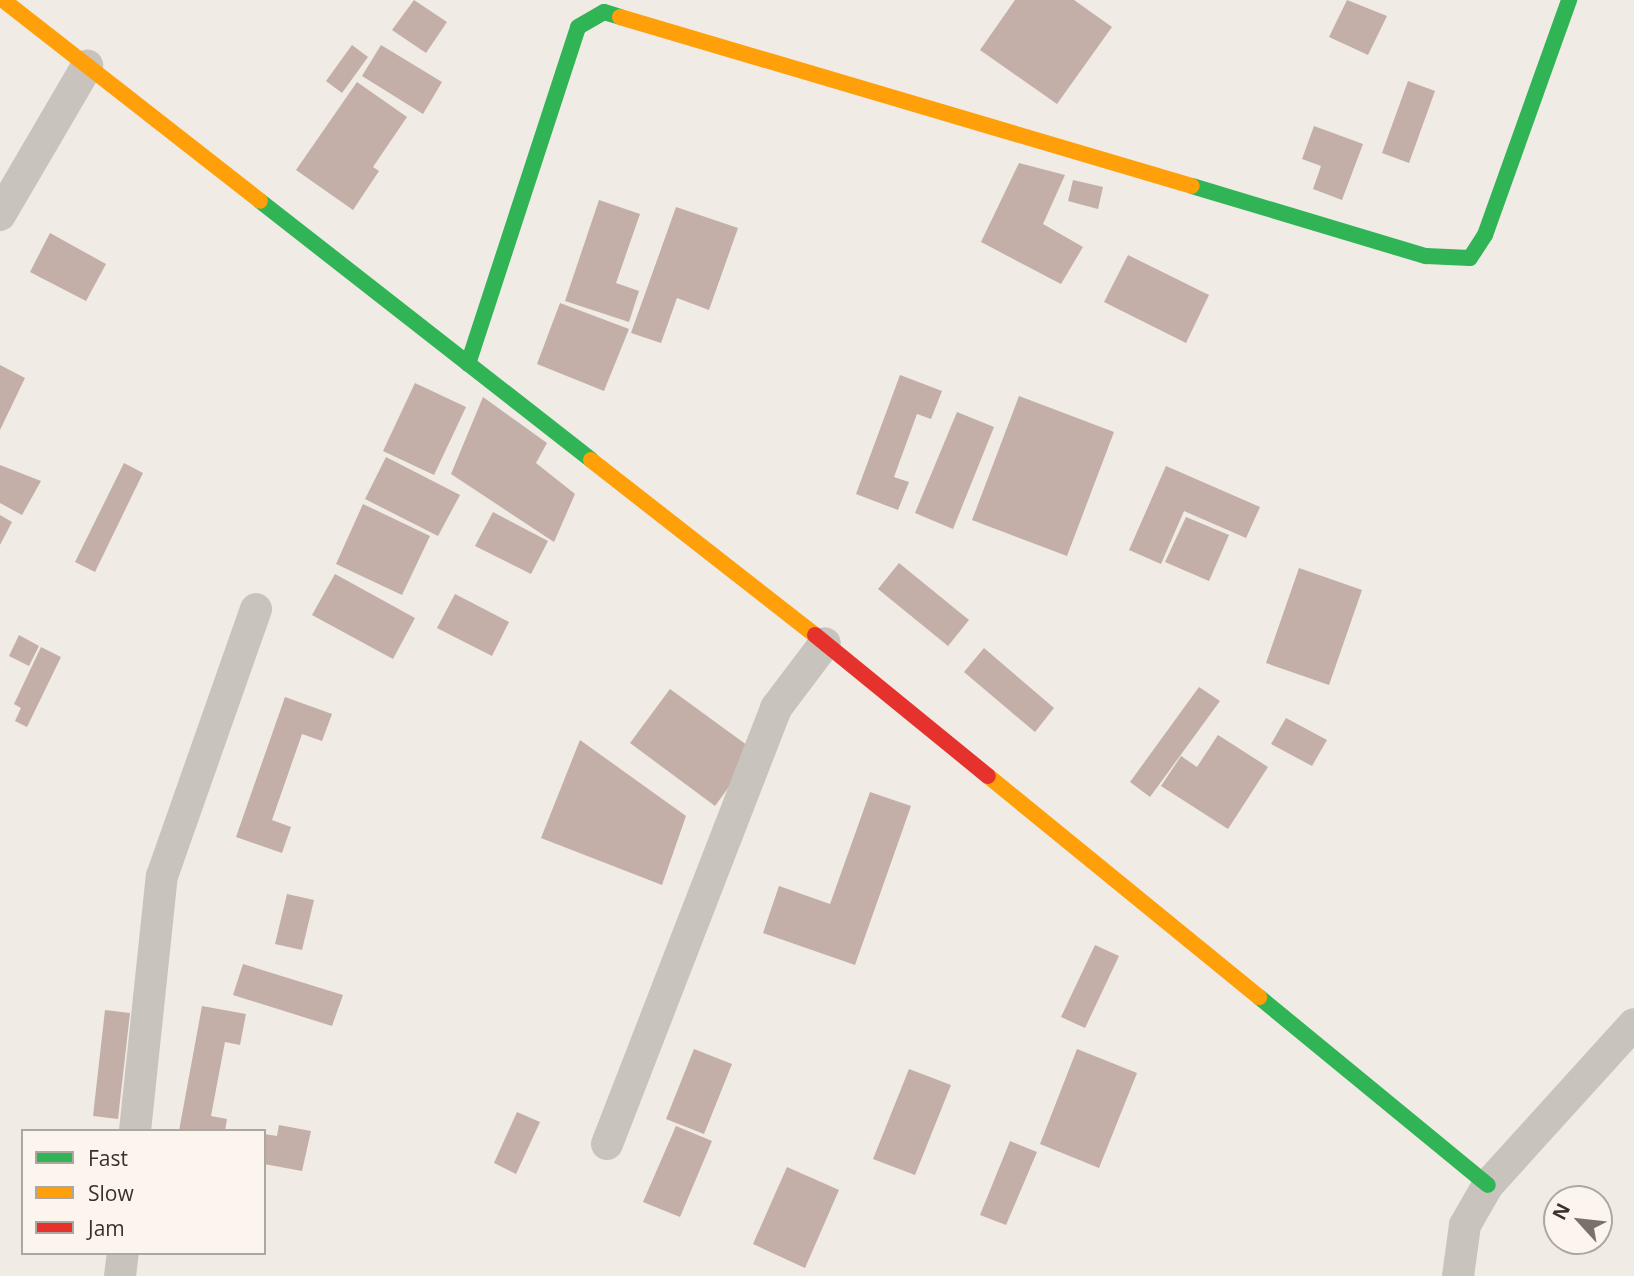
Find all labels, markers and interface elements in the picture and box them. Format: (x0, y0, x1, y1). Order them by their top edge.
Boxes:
legend (21, 1129, 266, 1255)
text: Fast (88, 1144, 128, 1172)
text: Slow (88, 1179, 134, 1207)
north arrow (1543, 1185, 1613, 1255)
text: N (1546, 1199, 1576, 1224)
text: Jam (88, 1214, 125, 1242)

